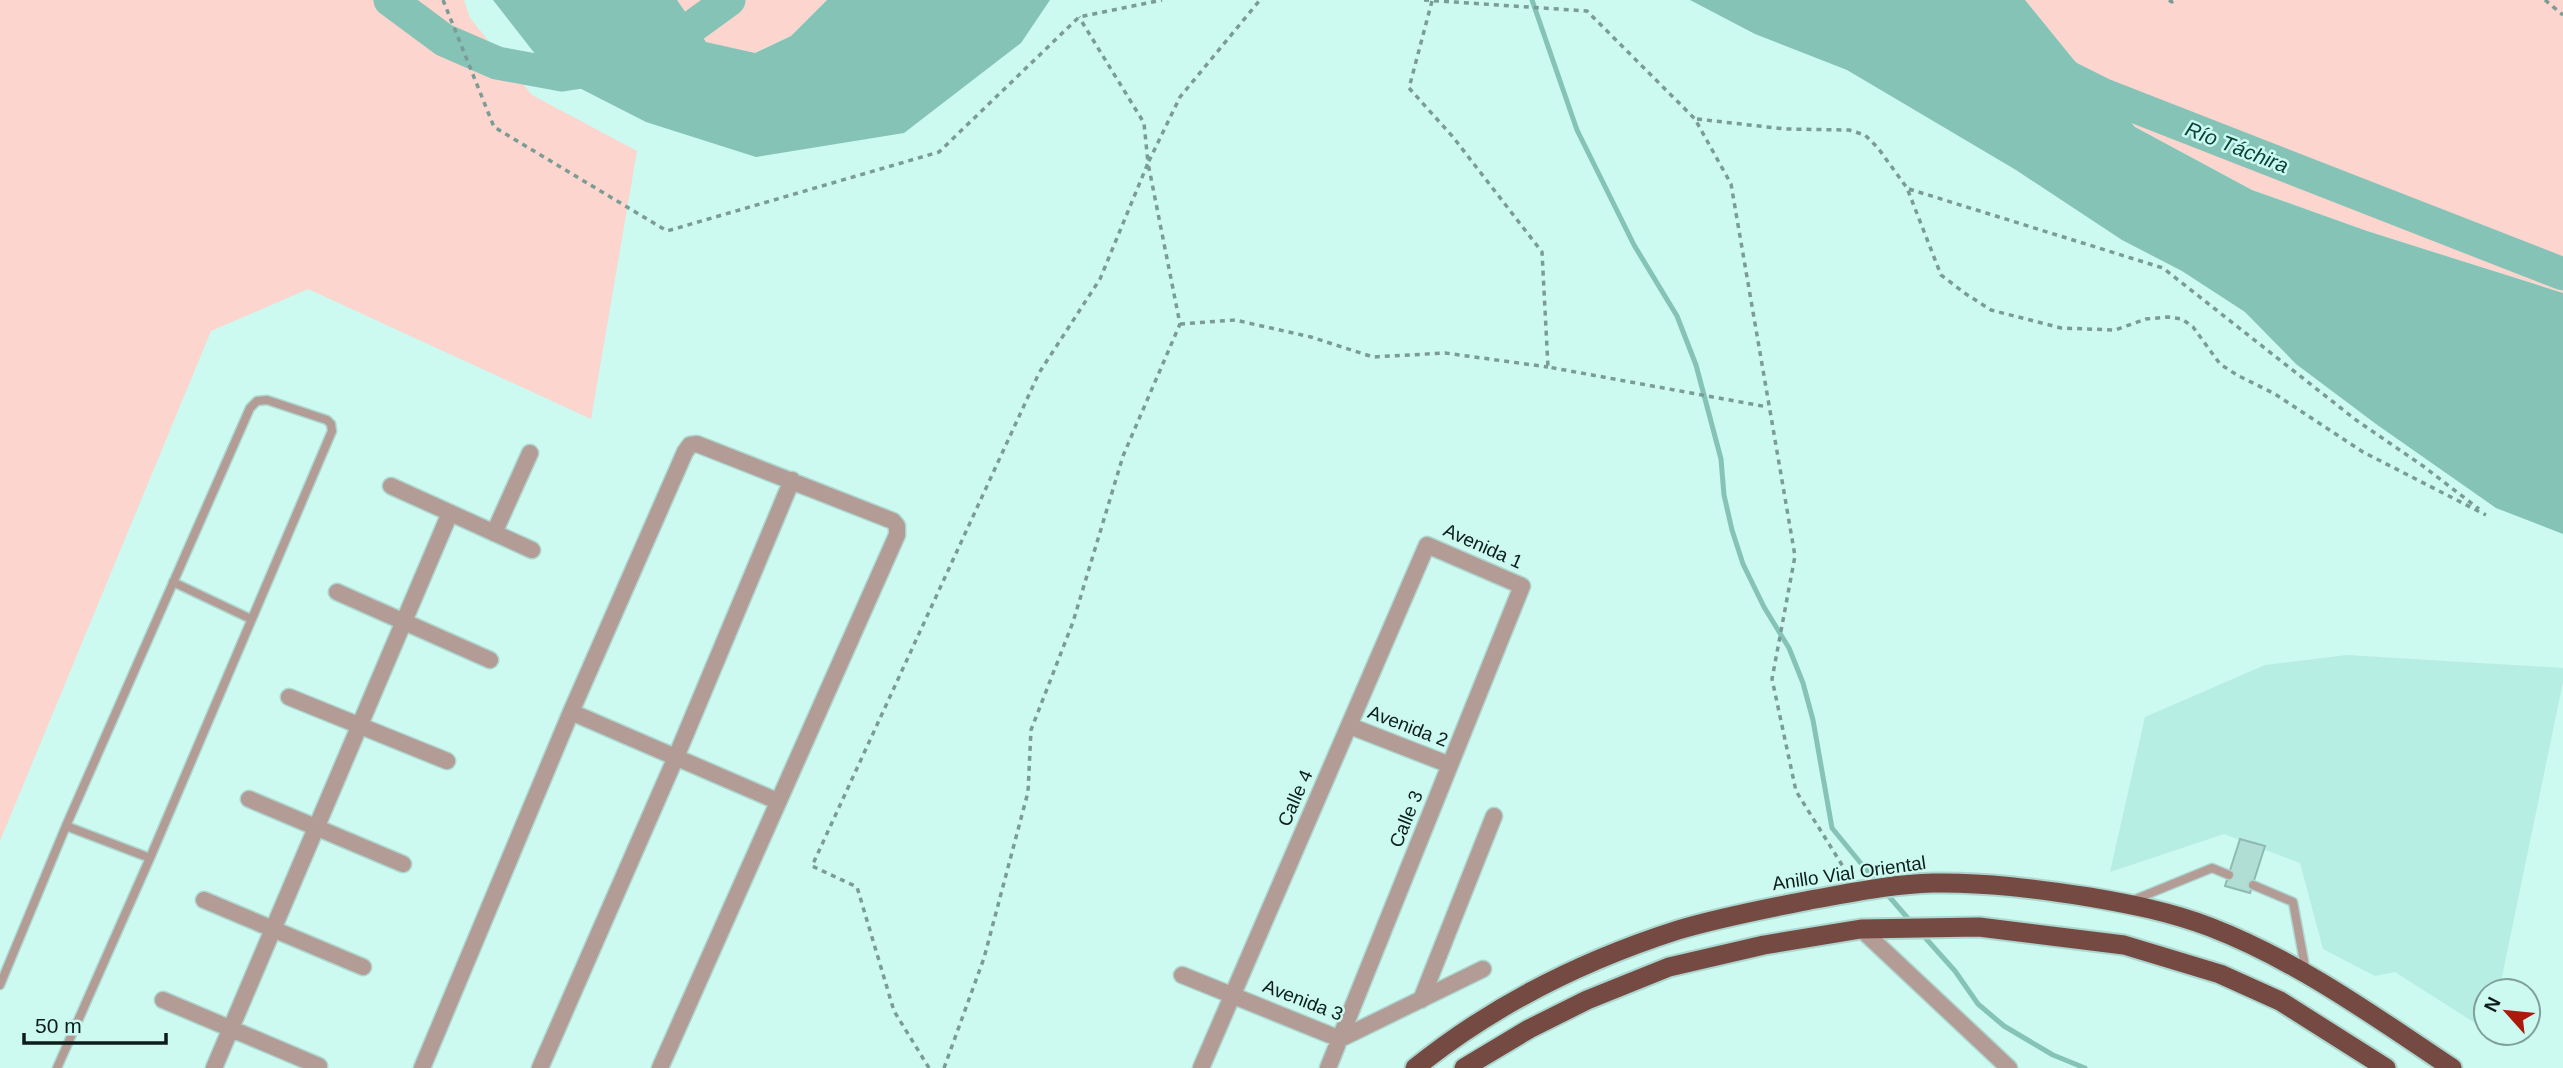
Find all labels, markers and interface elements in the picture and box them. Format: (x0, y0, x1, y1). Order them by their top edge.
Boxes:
water label: Río Táchira (2182, 117, 2292, 177)
street label: Avenida 1 (1440, 519, 1526, 573)
street label: Avenida 2 (1365, 701, 1451, 751)
street label: Calle 4 (1273, 766, 1317, 829)
street label: Calle 3 (1385, 788, 1427, 850)
street label: Anillo Vial Oriental (1771, 852, 1927, 894)
street label: Avenida 3 (1260, 975, 1346, 1025)
north arrow (2472, 977, 2542, 1047)
text: N (2480, 994, 2505, 1015)
scale bar (24, 1002, 166, 1046)
text: 50 m (35, 1014, 82, 1037)

